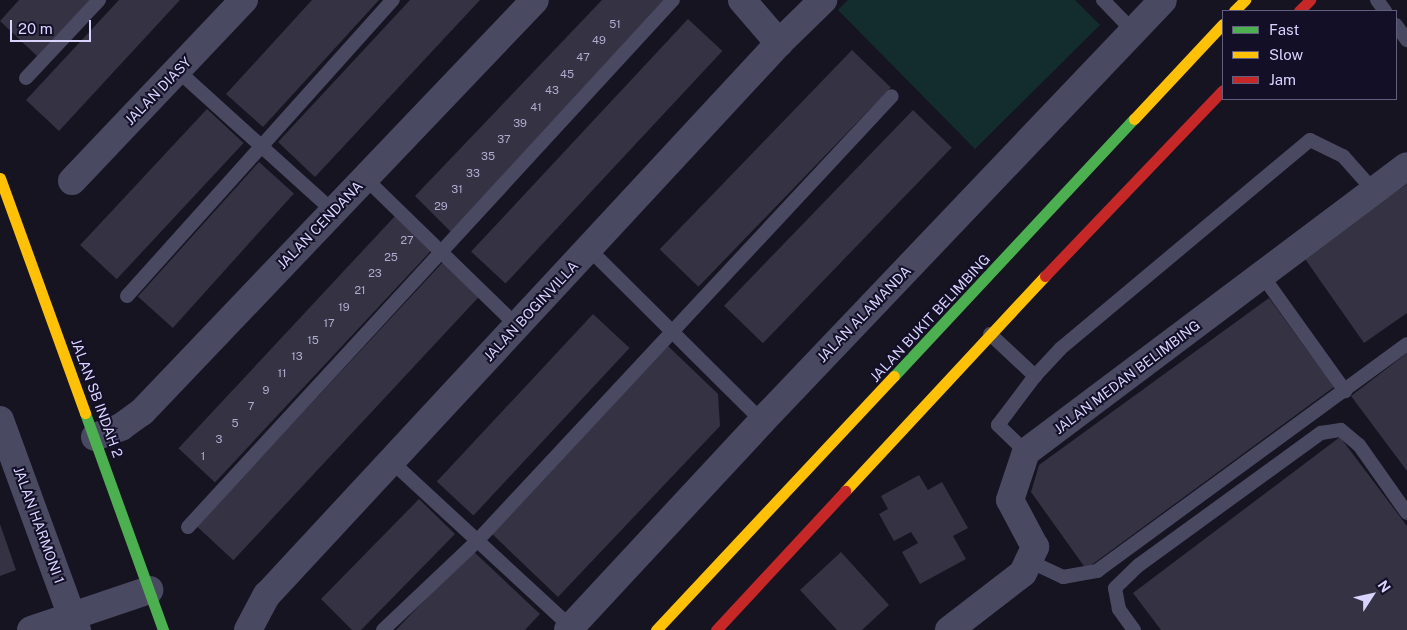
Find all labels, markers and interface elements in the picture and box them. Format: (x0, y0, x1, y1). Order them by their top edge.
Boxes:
scale bar (12, 10, 94, 42)
legend (1222, 10, 1397, 100)
house number: 51 (609, 17, 621, 31)
text: 20 m (18, 20, 53, 37)
text: Fast (1269, 21, 1299, 38)
house number: 49 (592, 33, 606, 47)
text: Slow (1269, 46, 1303, 63)
house number: 47 (576, 50, 590, 64)
street label: JALAN DIASY (121, 54, 195, 128)
house number: 45 (560, 67, 574, 81)
text: Jam (1269, 71, 1296, 88)
house number: 43 (545, 83, 559, 97)
house number: 41 (530, 100, 542, 114)
house number: 39 (513, 116, 527, 130)
house number: 37 (497, 132, 511, 146)
house number: 35 (481, 149, 495, 163)
house number: 33 (466, 166, 480, 180)
street label: JALAN CENDANA (274, 178, 366, 272)
house number: 31 (451, 182, 463, 196)
house number: 29 (434, 199, 448, 213)
house number: 27 (400, 233, 414, 247)
house number: 25 (384, 250, 398, 264)
street label: JALAN BUKIT BELIMBING (866, 251, 994, 385)
street label: JALAN BOGINVILLA (480, 257, 582, 365)
street label: JALAN ALAMANDA (814, 262, 914, 366)
house number: 23 (368, 266, 382, 280)
house number: 21 (354, 283, 366, 297)
house number: 19 (338, 300, 350, 314)
house number: 17 (323, 316, 335, 330)
street label: JALAN MEDAN BELIMBING (1051, 317, 1203, 437)
house number: 15 (307, 333, 319, 347)
street label: JALAN SB INDAH 2 (68, 336, 126, 460)
house number: 13 (291, 349, 303, 363)
house number: 11 (278, 366, 286, 380)
house number: 9 (263, 383, 269, 397)
house number: 7 (248, 399, 254, 413)
house number: 5 (231, 416, 239, 430)
house number: 3 (216, 432, 222, 446)
house number: 1 (201, 449, 205, 463)
street label: JALAN HARMONI 1 (10, 464, 68, 586)
north arrow (1347, 570, 1397, 620)
text: N (1375, 577, 1394, 595)

